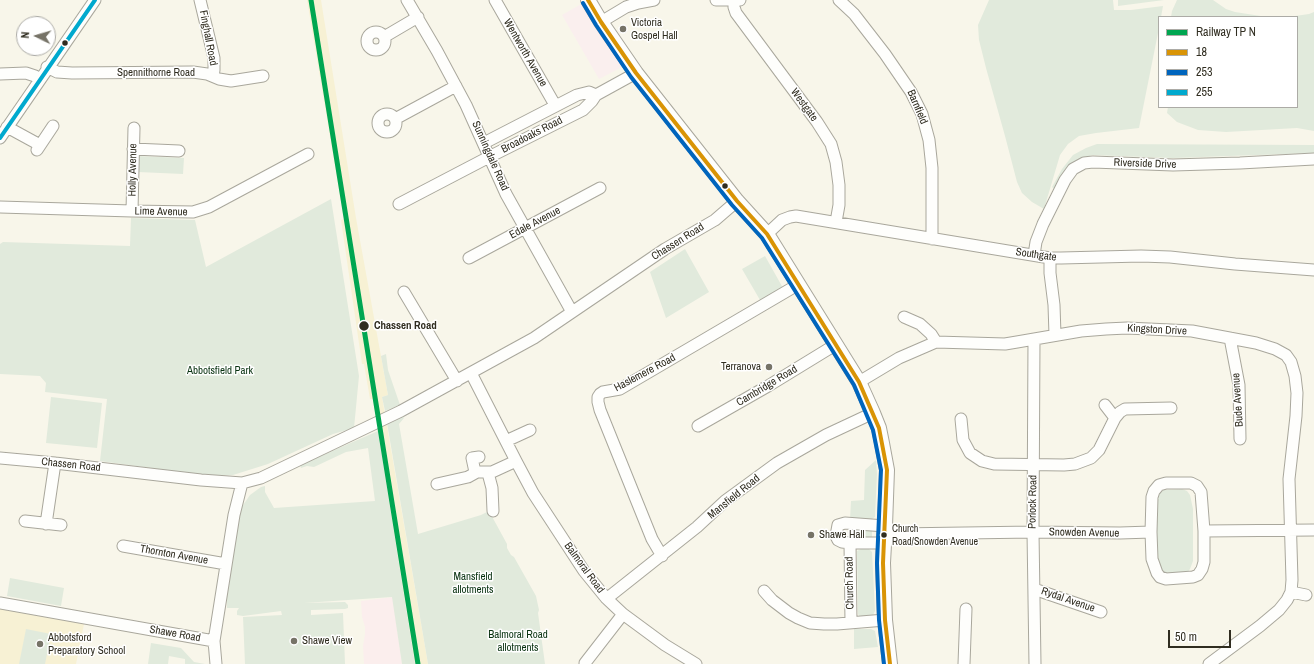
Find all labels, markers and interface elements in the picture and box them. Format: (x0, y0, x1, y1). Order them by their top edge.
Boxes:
street label: Finghall Road (196, 9, 220, 67)
north arrow (16, 16, 56, 56)
place label: Victoria Gospel Hall (631, 16, 678, 42)
legend (1158, 16, 1298, 108)
street label: Wentworth Avenue (500, 17, 550, 89)
marker: Victoria Gospel Hall (618, 24, 628, 34)
text: Railway TP N (1196, 24, 1256, 40)
text: N (18, 31, 32, 39)
unlabelled marker (60, 38, 70, 48)
text: 18 (1196, 44, 1207, 60)
text: 253 (1196, 64, 1212, 80)
street label: Spennithorne Road (117, 66, 195, 80)
text: 255 (1196, 84, 1212, 100)
street label: Westgate (788, 86, 820, 124)
street label: Barnfield (904, 88, 930, 126)
street label: Broadoaks Road (499, 114, 565, 156)
street label: Sunningdale Road (469, 119, 511, 193)
street label: Holly Avenue (126, 143, 140, 197)
street label: Riverside Drive (1113, 156, 1177, 172)
unlabelled marker (720, 181, 730, 191)
street label: Edale Avenue (507, 204, 563, 242)
street label: Lime Avenue (134, 205, 188, 219)
street label: Chassen Road (649, 221, 707, 263)
street label: Southgate (1015, 246, 1057, 264)
marker: Chassen Road (357, 319, 371, 333)
place label: Chassen Road (374, 319, 437, 333)
street label: Kingston Drive (1127, 322, 1187, 338)
street label: Haslemere Road (612, 351, 678, 395)
place label: Terranova (721, 360, 761, 374)
marker: Terranova (764, 362, 774, 372)
street label: Cambridge Road (734, 363, 800, 409)
park label: Abbotsfield Park (187, 364, 253, 378)
street label: Bude Avenue (1230, 373, 1246, 427)
street label: Chassen Road (41, 455, 101, 475)
street label: Mansfield Road (705, 472, 763, 522)
street label: Porlock Road (1026, 475, 1040, 529)
place label: Church Road/Snowden Avenue (892, 523, 978, 546)
street label: Snowden Avenue (1049, 526, 1119, 540)
place label: Shawe Hall (819, 528, 865, 542)
marker: Shawe Hall (806, 530, 816, 540)
marker: Church Road/Snowden Avenue (879, 530, 889, 540)
street label: Balmoral Road (561, 540, 607, 596)
street label: Thornton Avenue (139, 543, 209, 567)
street label: Church Road (843, 556, 857, 610)
park label: Mansfield allotments (452, 570, 494, 596)
street label: Rydal Avenue (1039, 585, 1097, 615)
scale bar (1170, 622, 1233, 648)
street label: Shawe Road (148, 623, 202, 645)
park label: Balmoral Road allotments (488, 628, 548, 654)
text: 50 m (1175, 629, 1197, 645)
place label: Abbotsford Preparatory School (48, 631, 125, 657)
place label: Shawe View (302, 634, 352, 648)
marker: Shawe View (289, 636, 299, 646)
marker: Abbotsford Preparatory School (35, 639, 45, 649)

